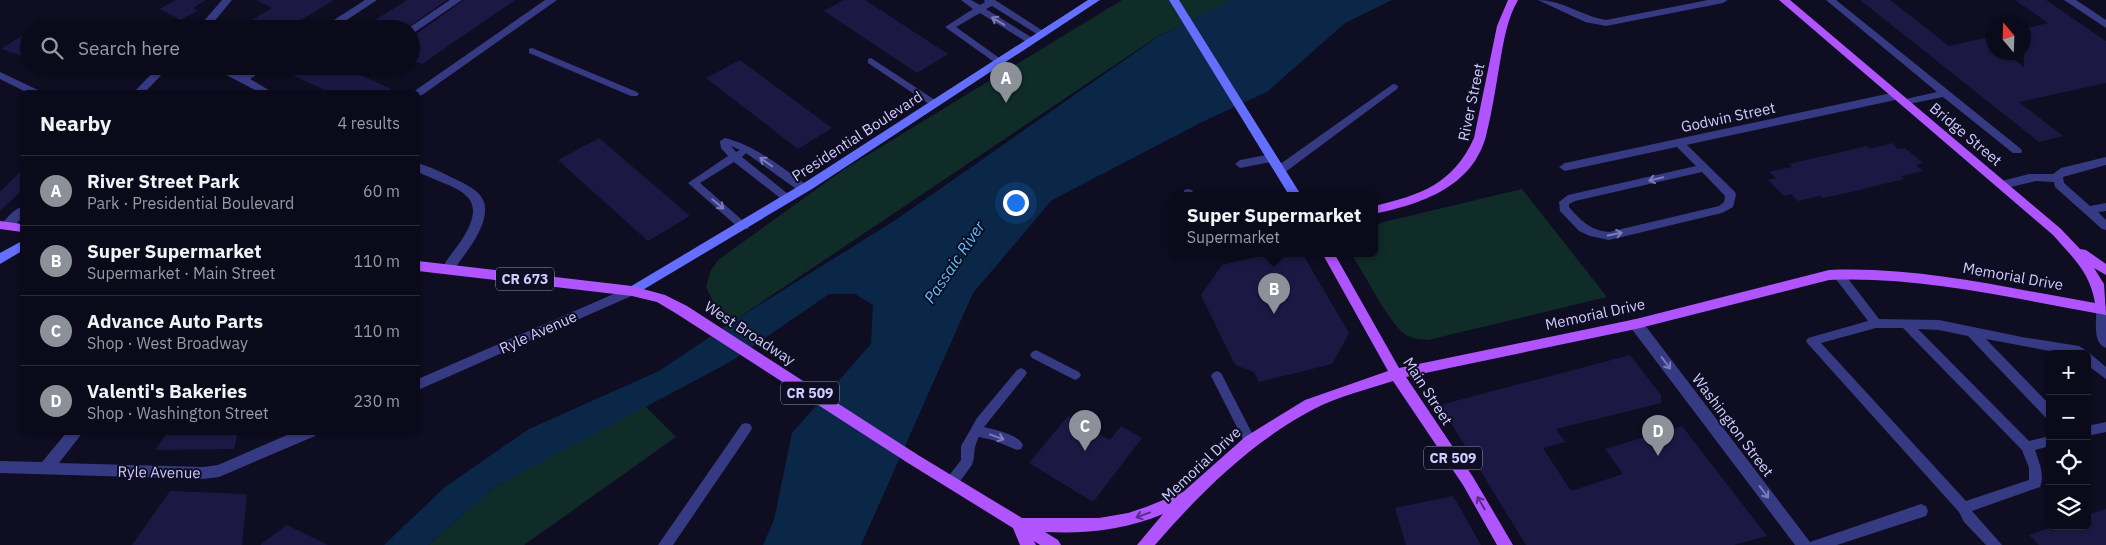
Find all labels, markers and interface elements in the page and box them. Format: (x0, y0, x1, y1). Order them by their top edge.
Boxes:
one-way arrow (991, 15, 1005, 25)
north arrow (1986, 15, 2031, 60)
search box (20, 20, 420, 75)
icon: search (38, 34, 66, 62)
text: Search here (78, 36, 180, 60)
street label: River Street (1453, 61, 1489, 143)
pin: A (990, 62, 1022, 103)
street label: Presidential Boulevard (788, 87, 926, 185)
street label: Godwin Street (1679, 98, 1777, 136)
street label: Bridge Street (1926, 98, 2006, 170)
text: Nearby (40, 109, 111, 137)
text: 4 results (337, 113, 400, 133)
one-way arrow (759, 157, 773, 167)
text: River Street Park (87, 169, 240, 193)
one-way arrow (1649, 175, 1665, 184)
text: A (51, 181, 61, 201)
text: 60 m (363, 181, 400, 201)
your location (1003, 190, 1029, 216)
popup (1170, 192, 1378, 257)
text: Park · Presidential Boulevard (87, 193, 294, 213)
one-way arrow (711, 199, 724, 210)
text: Super Supermarket (1187, 203, 1361, 227)
water label: Passaic River (919, 216, 989, 307)
text: Supermarket (1187, 227, 1280, 247)
one-way arrow (1606, 228, 1622, 238)
text: Super Supermarket (87, 239, 262, 263)
text: B (51, 251, 61, 271)
text: 110 m (353, 251, 400, 271)
street label: Memorial Drive (1961, 258, 2065, 294)
text: Supermarket · Main Street (87, 263, 275, 283)
road number: CR 673 (496, 268, 554, 290)
pin: B (1258, 273, 1290, 314)
street label: Memorial Drive (1543, 294, 1647, 334)
street label: West Broadway (701, 297, 799, 370)
street label: Ryle Avenue (496, 306, 580, 358)
text: Advance Auto Parts (87, 309, 263, 333)
text: C (51, 321, 61, 341)
text: 110 m (353, 321, 400, 341)
text: Shop · West Broadway (87, 333, 248, 353)
map controls (2046, 350, 2091, 530)
button: + (2046, 350, 2091, 395)
street label: Main Street (1399, 353, 1457, 429)
one-way arrow (1660, 356, 1671, 369)
street label: Washington Street (1688, 370, 1778, 480)
text: Valenti's Bakeries (87, 379, 247, 403)
road number: CR 509 (781, 382, 839, 404)
text: D (50, 391, 62, 411)
text: 230 m (353, 391, 400, 411)
button: − (2046, 395, 2091, 440)
text: Shop · Washington Street (87, 403, 269, 423)
pin: C (1069, 410, 1101, 451)
pin: D (1642, 415, 1674, 456)
street label: Memorial Drive (1157, 422, 1245, 506)
one-way arrow (989, 433, 1004, 442)
button: locate (2046, 440, 2091, 485)
road number: CR 509 (1424, 446, 1482, 469)
street label: Ryle Avenue (117, 462, 201, 482)
one-way arrow (1759, 485, 1769, 499)
button: layers (2046, 485, 2091, 530)
one-way arrow (1475, 496, 1485, 510)
one-way arrow (1136, 511, 1151, 520)

